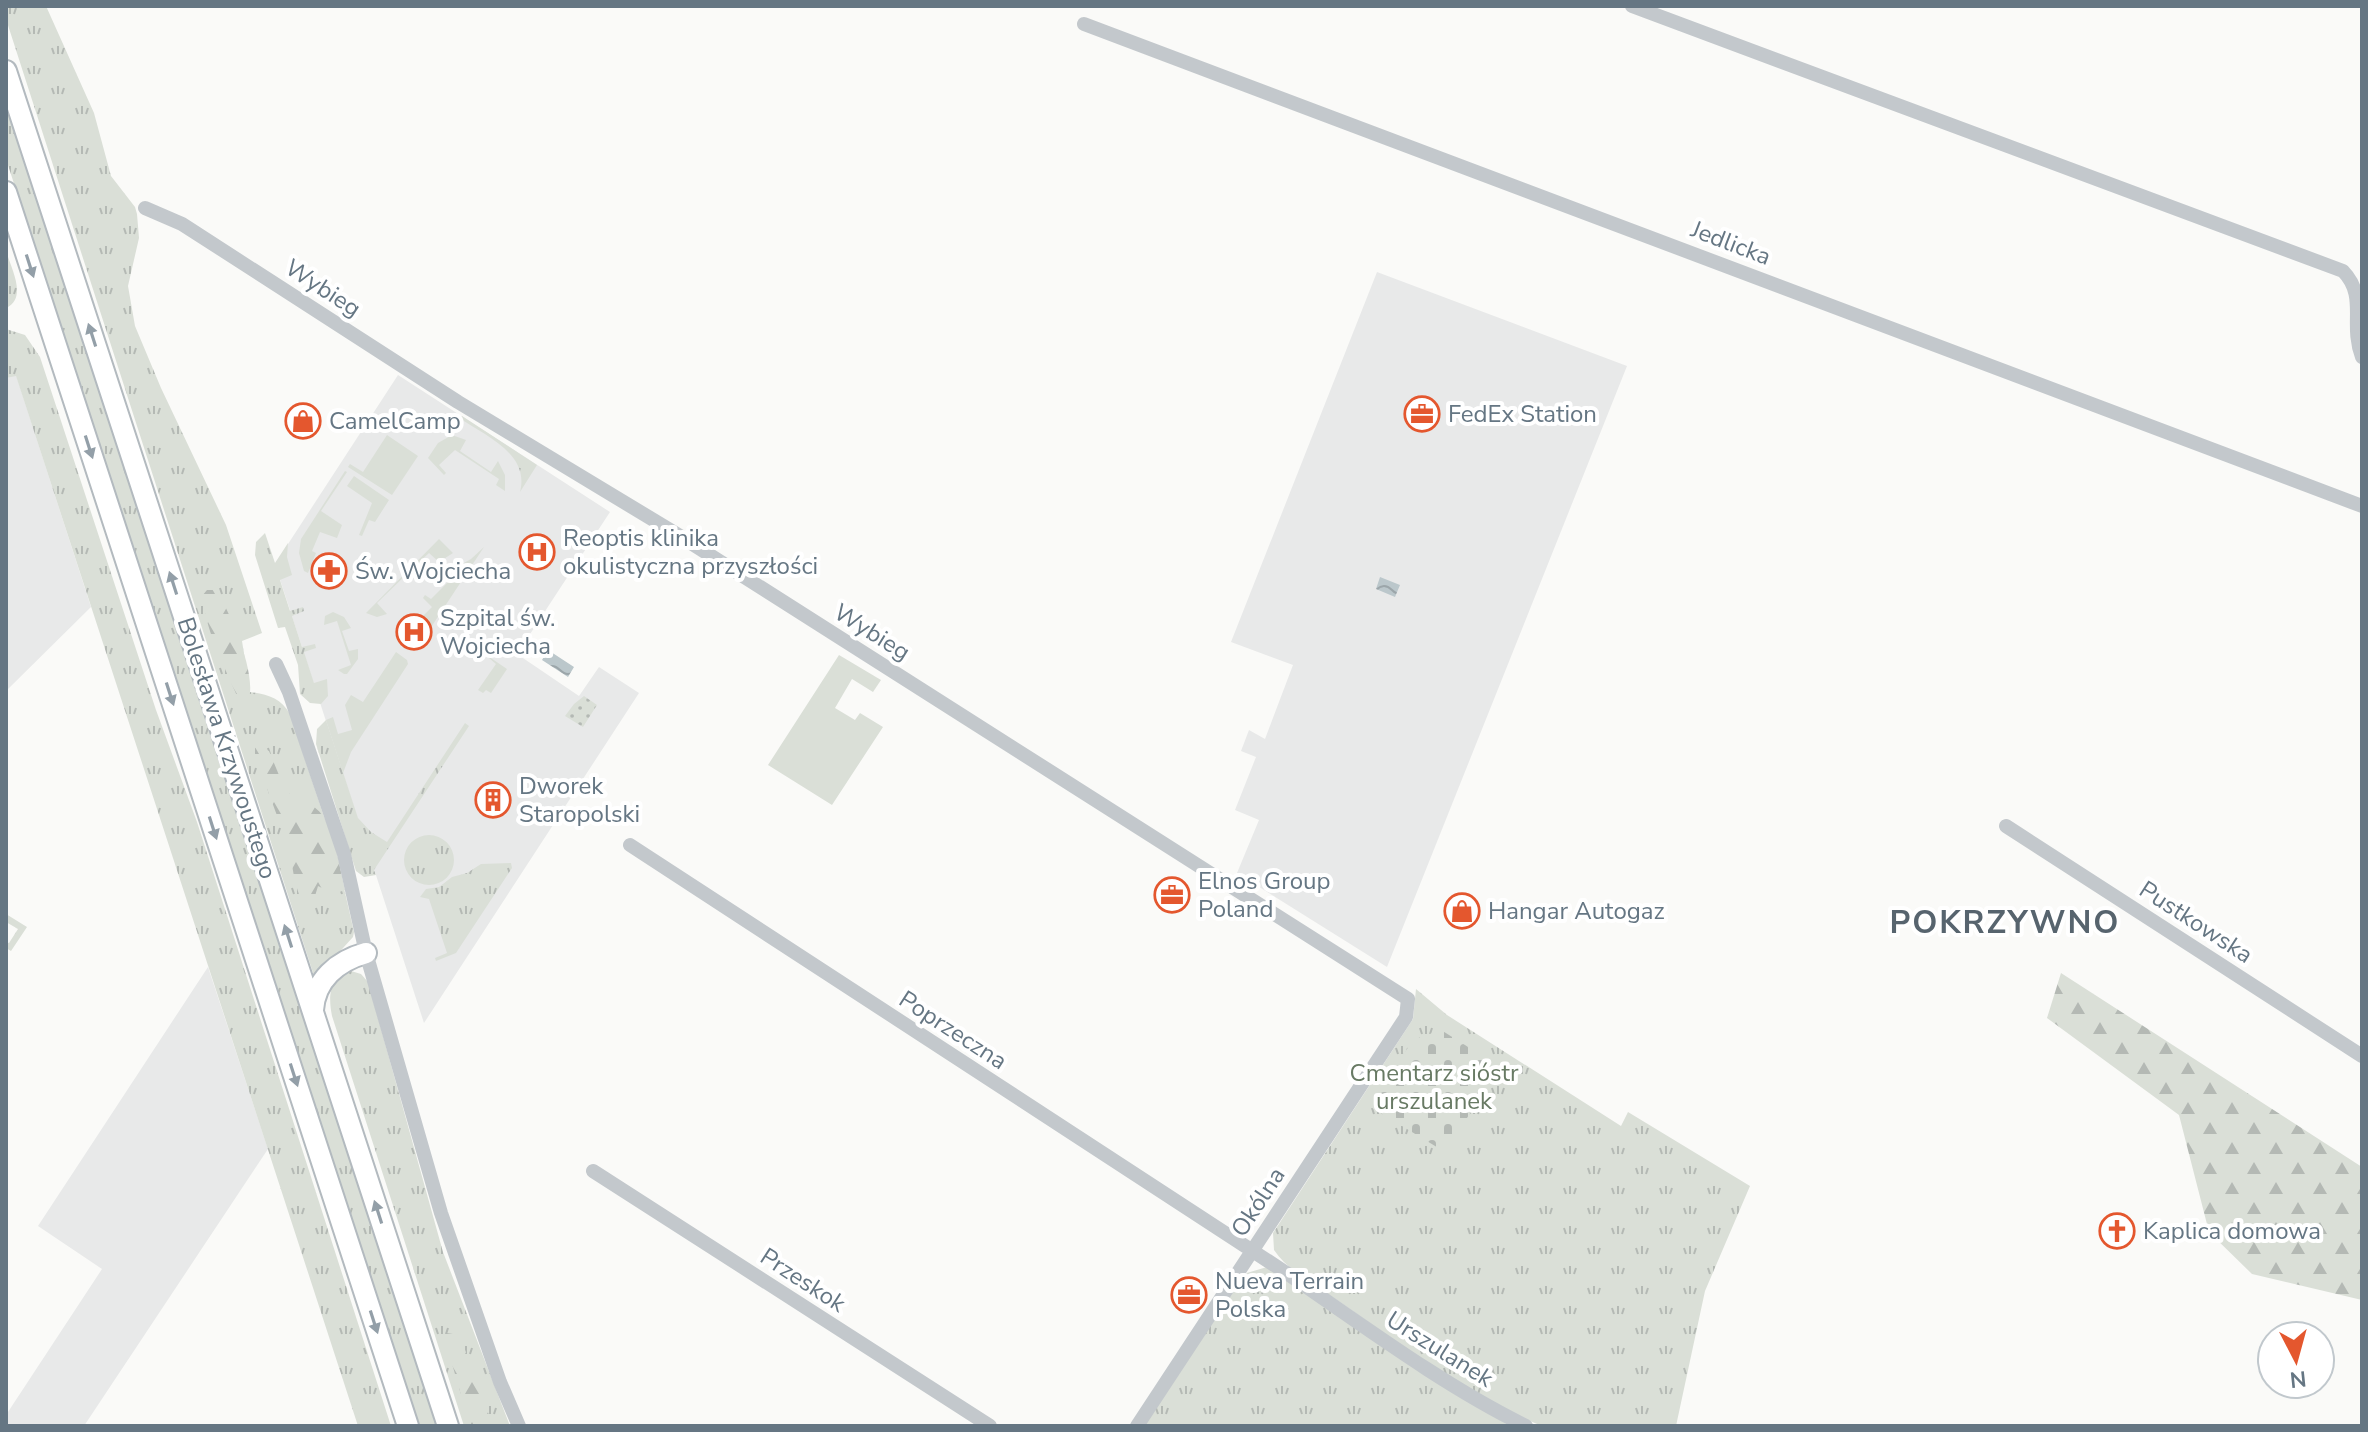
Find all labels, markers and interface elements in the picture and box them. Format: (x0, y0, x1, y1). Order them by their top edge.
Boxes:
street label: Jedlicka (1686, 213, 1775, 273)
street label: Wybieg (279, 252, 367, 324)
one-way arrow (24, 254, 37, 278)
one-way arrow (86, 323, 98, 347)
office icon: FedEx Station (1403, 395, 1441, 433)
place label: FedEx Station (1448, 398, 1597, 430)
shop icon: CamelCamp (284, 402, 322, 440)
place label: CamelCamp (329, 405, 461, 437)
one-way arrow (83, 436, 95, 460)
place label: Reoptis klinika okulistyczna przyszłości (563, 522, 818, 582)
hospital icon: Reoptis klinika okulistyczna przyszłości (518, 533, 556, 571)
pharmacy icon: Św. Wojciecha (310, 552, 348, 590)
place label: Św. Wojciecha (355, 555, 511, 587)
one-way arrow (166, 570, 179, 594)
street label: Wybieg (828, 596, 916, 668)
place label: Szpital św. Wojciecha (440, 602, 556, 662)
street label: Bolesława Krzywoustego (170, 613, 284, 883)
hospital icon: Szpital św. Wojciecha (395, 613, 433, 651)
one-way arrow (164, 683, 176, 707)
place label: Dworek Staropolski (519, 770, 640, 830)
building icon: Dworek Staropolski (474, 781, 512, 819)
one-way arrow (207, 816, 220, 840)
place label: Elnos Group Poland (1198, 865, 1330, 925)
street label: Pustkowska (2133, 873, 2259, 971)
office icon: Elnos Group Poland (1153, 876, 1191, 914)
shop icon: Hangar Autogaz (1443, 892, 1481, 930)
place label: Hangar Autogaz (1488, 895, 1665, 927)
district label: POKRZYWNO (1890, 901, 2120, 944)
one-way arrow (282, 924, 294, 948)
street label: Poprzeczna (893, 983, 1013, 1077)
park label: Cmentarz sióstr urszulanek (1349, 1057, 1519, 1117)
one-way arrow (288, 1063, 300, 1087)
street label: Okólna (1224, 1161, 1292, 1243)
one-way arrow (372, 1200, 384, 1224)
church icon: Kaplica domowa (2098, 1212, 2136, 1250)
place label: Kaplica domowa (2143, 1215, 2321, 1247)
street label: Przeskok (754, 1240, 853, 1320)
place label: Nueva Terrain Polska (1215, 1265, 1364, 1325)
office icon: Nueva Terrain Polska (1170, 1276, 1208, 1314)
street label: Urszulanek (1381, 1304, 1500, 1395)
one-way arrow (368, 1310, 381, 1334)
north arrow (2256, 1320, 2336, 1400)
text: N (2288, 1363, 2308, 1395)

